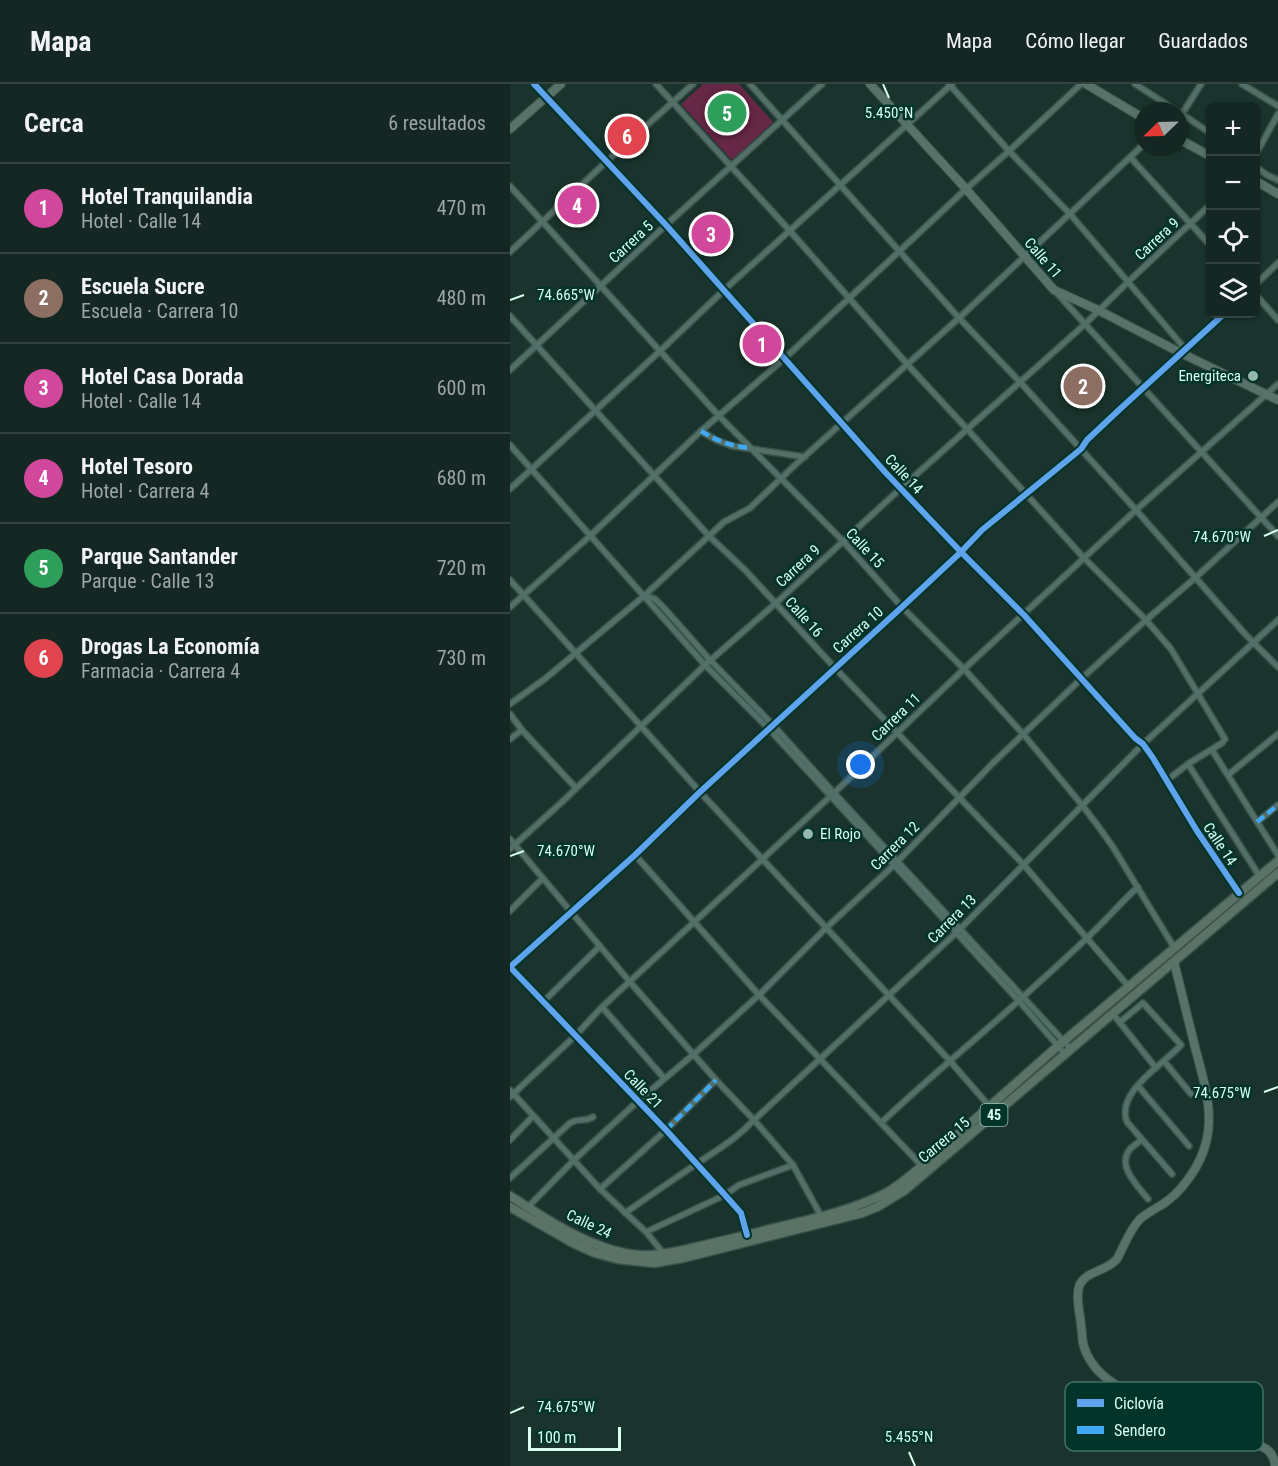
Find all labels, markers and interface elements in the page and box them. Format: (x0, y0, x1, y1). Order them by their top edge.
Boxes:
text: Mapa (30, 25, 91, 58)
text: Mapa (946, 29, 992, 53)
text: Cómo llegar (1025, 29, 1125, 53)
text: Guardados (1158, 29, 1248, 53)
pin: 5 (708, 90, 746, 135)
north arrow (1134, 102, 1188, 156)
map controls (1206, 102, 1260, 318)
button: + (1206, 102, 1260, 156)
text: 5.450°N (865, 104, 913, 122)
text: Cerca (24, 108, 84, 138)
text: 6 resultados (388, 111, 486, 135)
pin: 6 (608, 113, 646, 158)
button: − (1206, 156, 1260, 210)
pin: 4 (558, 182, 596, 228)
text: Hotel Tranquilandia (81, 184, 253, 209)
text: 1 (38, 196, 49, 220)
text: 470 m (437, 196, 486, 220)
text: Hotel · Calle 14 (81, 209, 201, 233)
button: locate (1206, 210, 1260, 264)
pin: 3 (692, 212, 730, 256)
street label: Carrera 9 (1131, 214, 1183, 264)
street label: Carrera 5 (605, 217, 657, 267)
street label: Calle 11 (1021, 234, 1065, 282)
button: layers (1206, 264, 1260, 318)
text: Escuela Sucre (81, 274, 205, 299)
text: 2 (38, 286, 49, 310)
text: 480 m (437, 286, 486, 310)
text: 74.665°W (537, 286, 596, 304)
text: Escuela · Carrera 10 (81, 299, 238, 323)
pin: 1 (742, 322, 782, 366)
text: Hotel Casa Dorada (81, 364, 244, 389)
pin: 2 (1064, 364, 1102, 408)
place label: Energiteca (1178, 367, 1241, 385)
marker: Energiteca (1246, 369, 1260, 383)
text: 3 (38, 376, 49, 400)
text: 600 m (437, 376, 486, 400)
text: Hotel · Calle 14 (81, 389, 201, 413)
street label: Calle 14 (881, 450, 927, 498)
text: Hotel Tesoro (81, 454, 193, 479)
text: 4 (38, 466, 49, 490)
text: 680 m (437, 466, 486, 490)
text: Hotel · Carrera 4 (81, 479, 209, 503)
street label: Calle 15 (842, 524, 888, 572)
text: 74.670°W (1193, 528, 1252, 546)
street label: Carrera 9 (772, 541, 824, 591)
text: Parque Santander (81, 544, 238, 569)
text: 5 (38, 556, 49, 580)
text: 720 m (437, 556, 486, 580)
text: Parque · Calle 13 (81, 569, 214, 593)
street label: Calle 16 (781, 593, 827, 641)
street label: Carrera 10 (829, 603, 887, 657)
text: Drogas La Economía (81, 634, 260, 659)
text: 6 (38, 646, 49, 670)
text: 730 m (437, 646, 486, 670)
text: Farmacia · Carrera 4 (81, 659, 240, 683)
street label: Carrera 11 (868, 689, 924, 745)
your location (846, 750, 875, 779)
street label: Carrera 12 (867, 818, 923, 874)
street label: Calle 14 (1199, 819, 1241, 869)
place label: El Rojo (820, 825, 861, 843)
marker: El Rojo (801, 827, 815, 841)
text: 74.670°W (537, 842, 596, 860)
street label: Carrera 13 (924, 891, 980, 947)
street label: Calle 21 (620, 1066, 666, 1112)
text: 74.675°W (1193, 1084, 1252, 1102)
road number: 45 (980, 1104, 1008, 1126)
street label: Carrera 15 (915, 1113, 973, 1167)
street label: Calle 24 (564, 1206, 614, 1242)
legend (1065, 1382, 1263, 1451)
text: Ciclovía (1114, 1394, 1164, 1413)
text: 74.675°W (537, 1398, 596, 1416)
text: Sendero (1114, 1421, 1166, 1440)
scale bar (528, 1424, 621, 1452)
text: 100 m (537, 1428, 576, 1447)
text: 5.455°N (885, 1428, 933, 1446)

